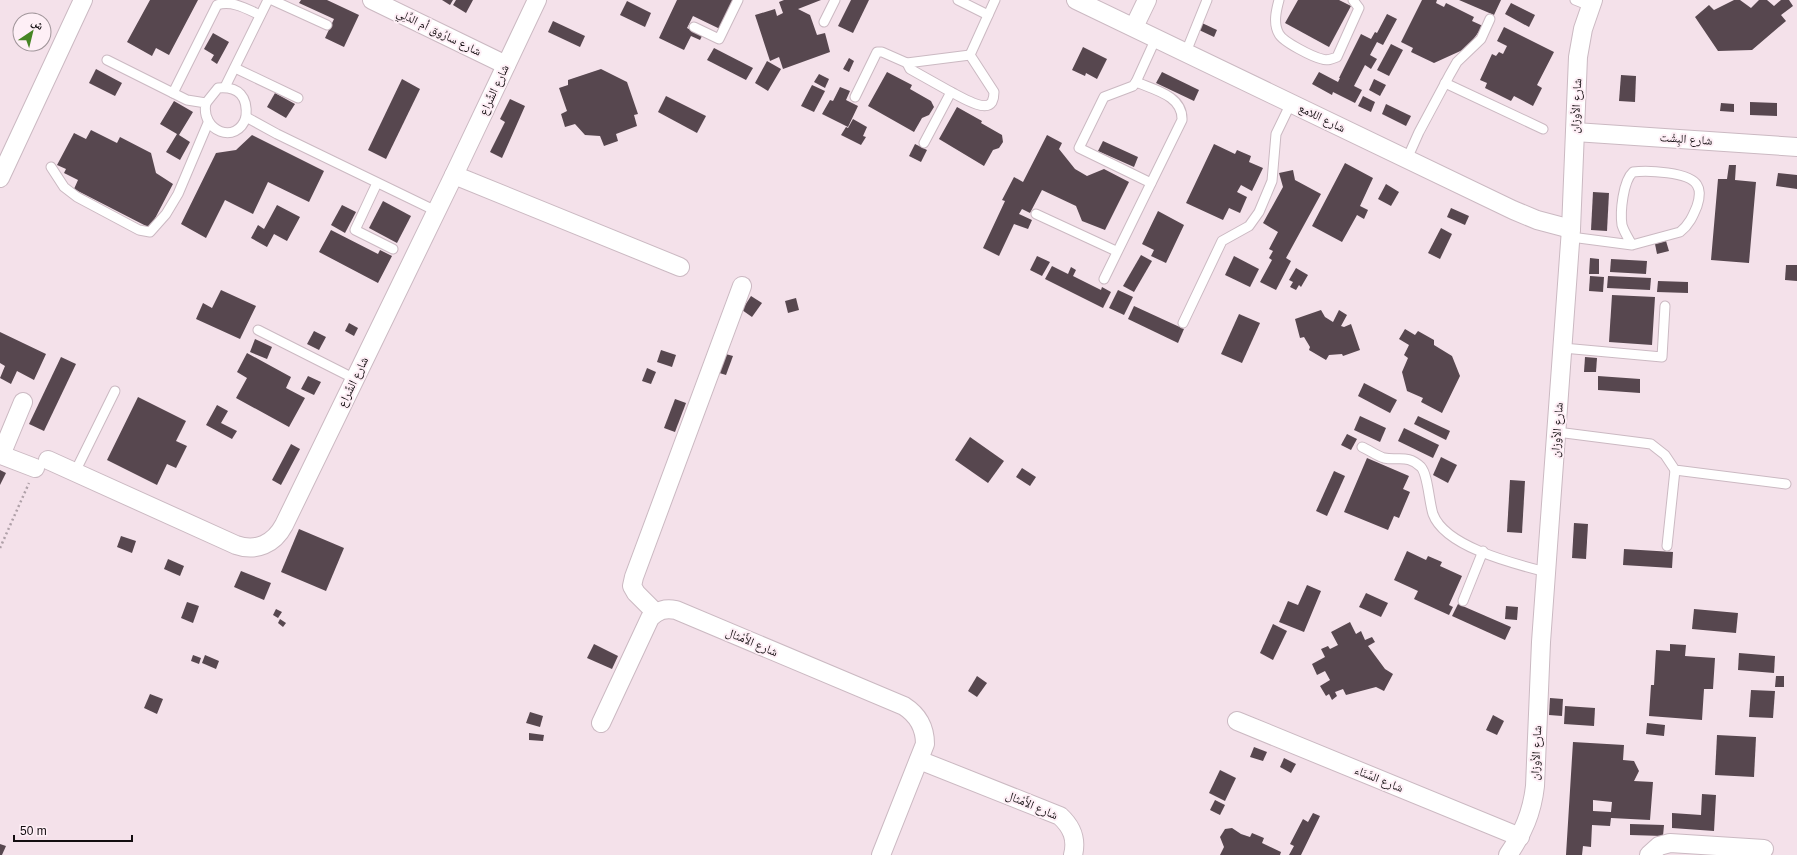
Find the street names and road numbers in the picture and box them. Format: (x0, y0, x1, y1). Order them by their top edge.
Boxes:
street label: شارع سارُوق أم الدِّلِي (393, 5, 484, 61)
street label: شارع الشِّراع (476, 62, 513, 118)
street label: شارع الأوزان (1568, 78, 1585, 134)
street label: شارع اللامع (1296, 101, 1348, 136)
street label: شارع البِشْت (1659, 130, 1713, 149)
street label: شارع الشِّراع (335, 354, 372, 410)
street label: شارع الأوزان (1548, 402, 1567, 458)
street label: شارع الأَمْثال (723, 624, 781, 660)
street label: شارع الأوزان (1528, 725, 1545, 781)
street label: شارع السَّنَاء (1352, 763, 1405, 796)
street label: شارع الأَمْثال (1003, 787, 1061, 823)

